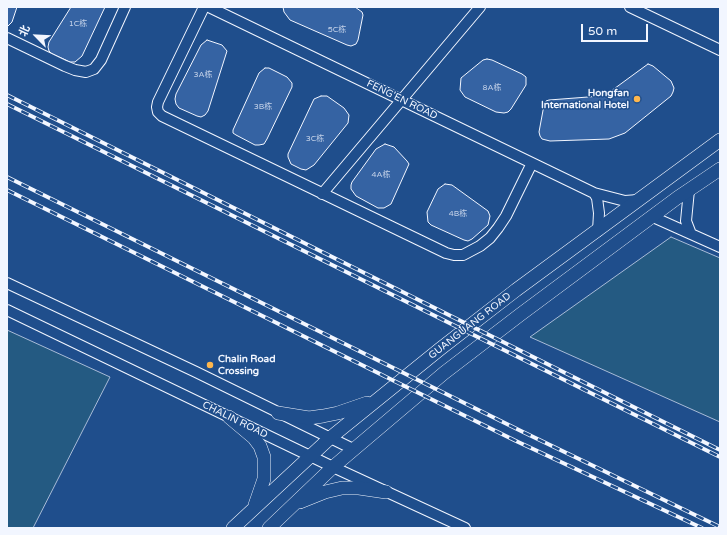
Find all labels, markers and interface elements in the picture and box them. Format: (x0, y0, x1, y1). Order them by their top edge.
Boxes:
north arrow (16, 16, 56, 56)
scale bar (583, 16, 650, 42)
house number: 1C栋 (69, 19, 87, 29)
text: 北 (16, 23, 33, 39)
text: 50 m (588, 24, 617, 38)
house number: 5C栋 (328, 25, 346, 35)
house number: 3A栋 (194, 70, 212, 80)
street label: FENG'EN ROAD (365, 78, 439, 122)
house number: 8A栋 (483, 83, 501, 93)
place label: Hongfan International Hotel (541, 87, 629, 110)
marker: Hongfan International Hotel (632, 94, 642, 104)
house number: 3B栋 (254, 102, 272, 112)
house number: 3C栋 (306, 134, 324, 144)
house number: 4A栋 (372, 170, 390, 180)
house number: 4B栋 (449, 209, 467, 219)
street label: GUANGUANG ROAD (426, 290, 514, 362)
place label: Chalin Road Crossing (218, 353, 275, 376)
marker: Chalin Road Crossing (205, 360, 215, 370)
street label: CHALIN ROAD (200, 399, 270, 441)

